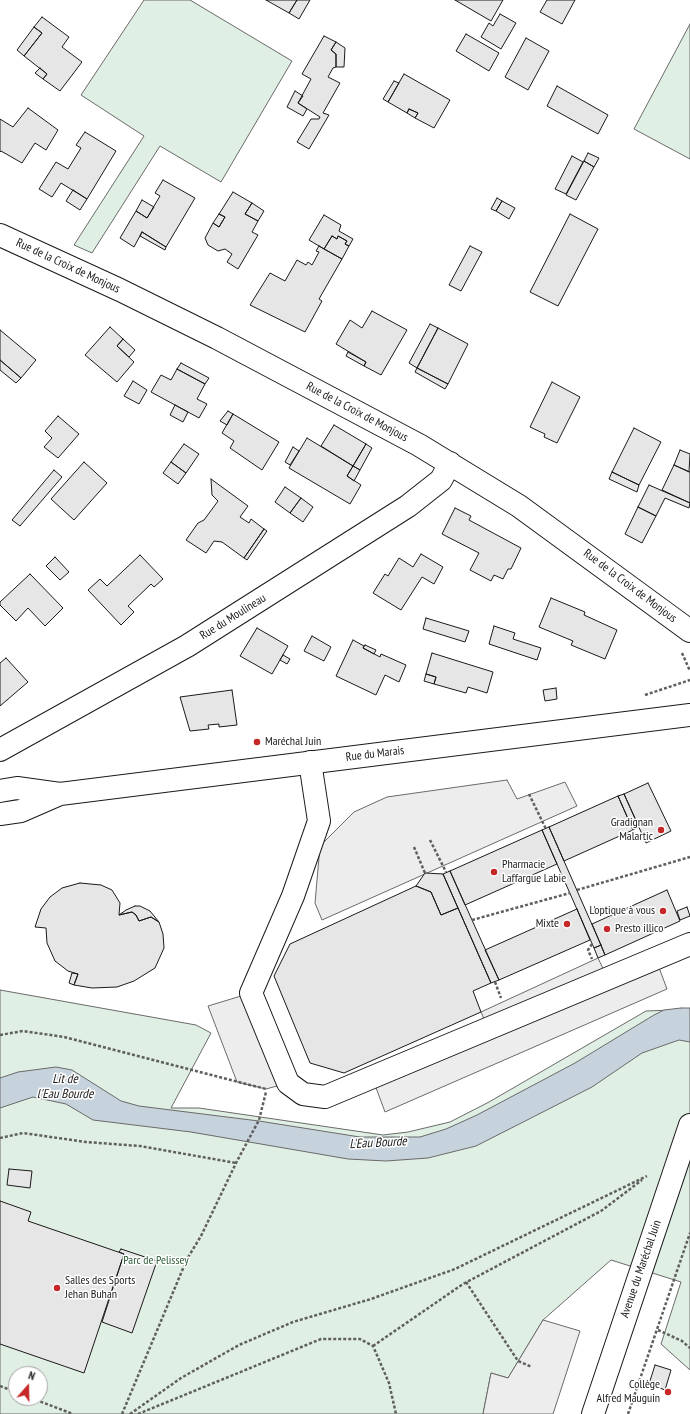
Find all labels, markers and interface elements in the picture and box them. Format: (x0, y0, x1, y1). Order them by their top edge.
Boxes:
street label: Rue de la Croix de Monjous (14, 236, 122, 296)
street label: Rue de la Croix de Monjous (304, 379, 410, 445)
street label: Rue de la Croix de Monjous (581, 546, 679, 626)
street label: Rue du Moulineau (197, 591, 269, 643)
place label: Maréchal Juin (265, 735, 321, 749)
marker: Maréchal Juin (252, 737, 262, 747)
street label: Rue du Marais (345, 743, 405, 765)
place label: Gradignan Malartic (611, 816, 653, 844)
marker: Gradignan Malartic (656, 825, 666, 835)
place label: Pharmacie Laffargue Labie (502, 858, 566, 886)
marker: Pharmacie Laffargue Labie (489, 867, 499, 877)
place label: L'optique à vous (589, 904, 655, 918)
marker: L'optique à vous (658, 906, 668, 916)
place label: Mixte (536, 917, 559, 931)
marker: Mixte (562, 919, 572, 929)
place label: Presto illico (615, 922, 663, 936)
marker: Presto illico (602, 924, 612, 934)
water label: Lit de l'Eau Bourde (37, 1071, 93, 1102)
water label: L'Eau Bourde (349, 1134, 407, 1152)
street label: Avenue du Maréchal Juin (618, 1218, 664, 1320)
park label: Parc de Pelissey (123, 1254, 189, 1268)
place label: Salles des Sports Jehan Buhan (65, 1274, 135, 1302)
marker: Salles des Sports Jehan Buhan (52, 1283, 62, 1293)
north arrow (8, 1366, 48, 1406)
text: N (27, 1368, 37, 1383)
place label: Collège Alfred Mauguin (597, 1378, 660, 1406)
marker: Collège Alfred Mauguin (663, 1387, 673, 1397)

